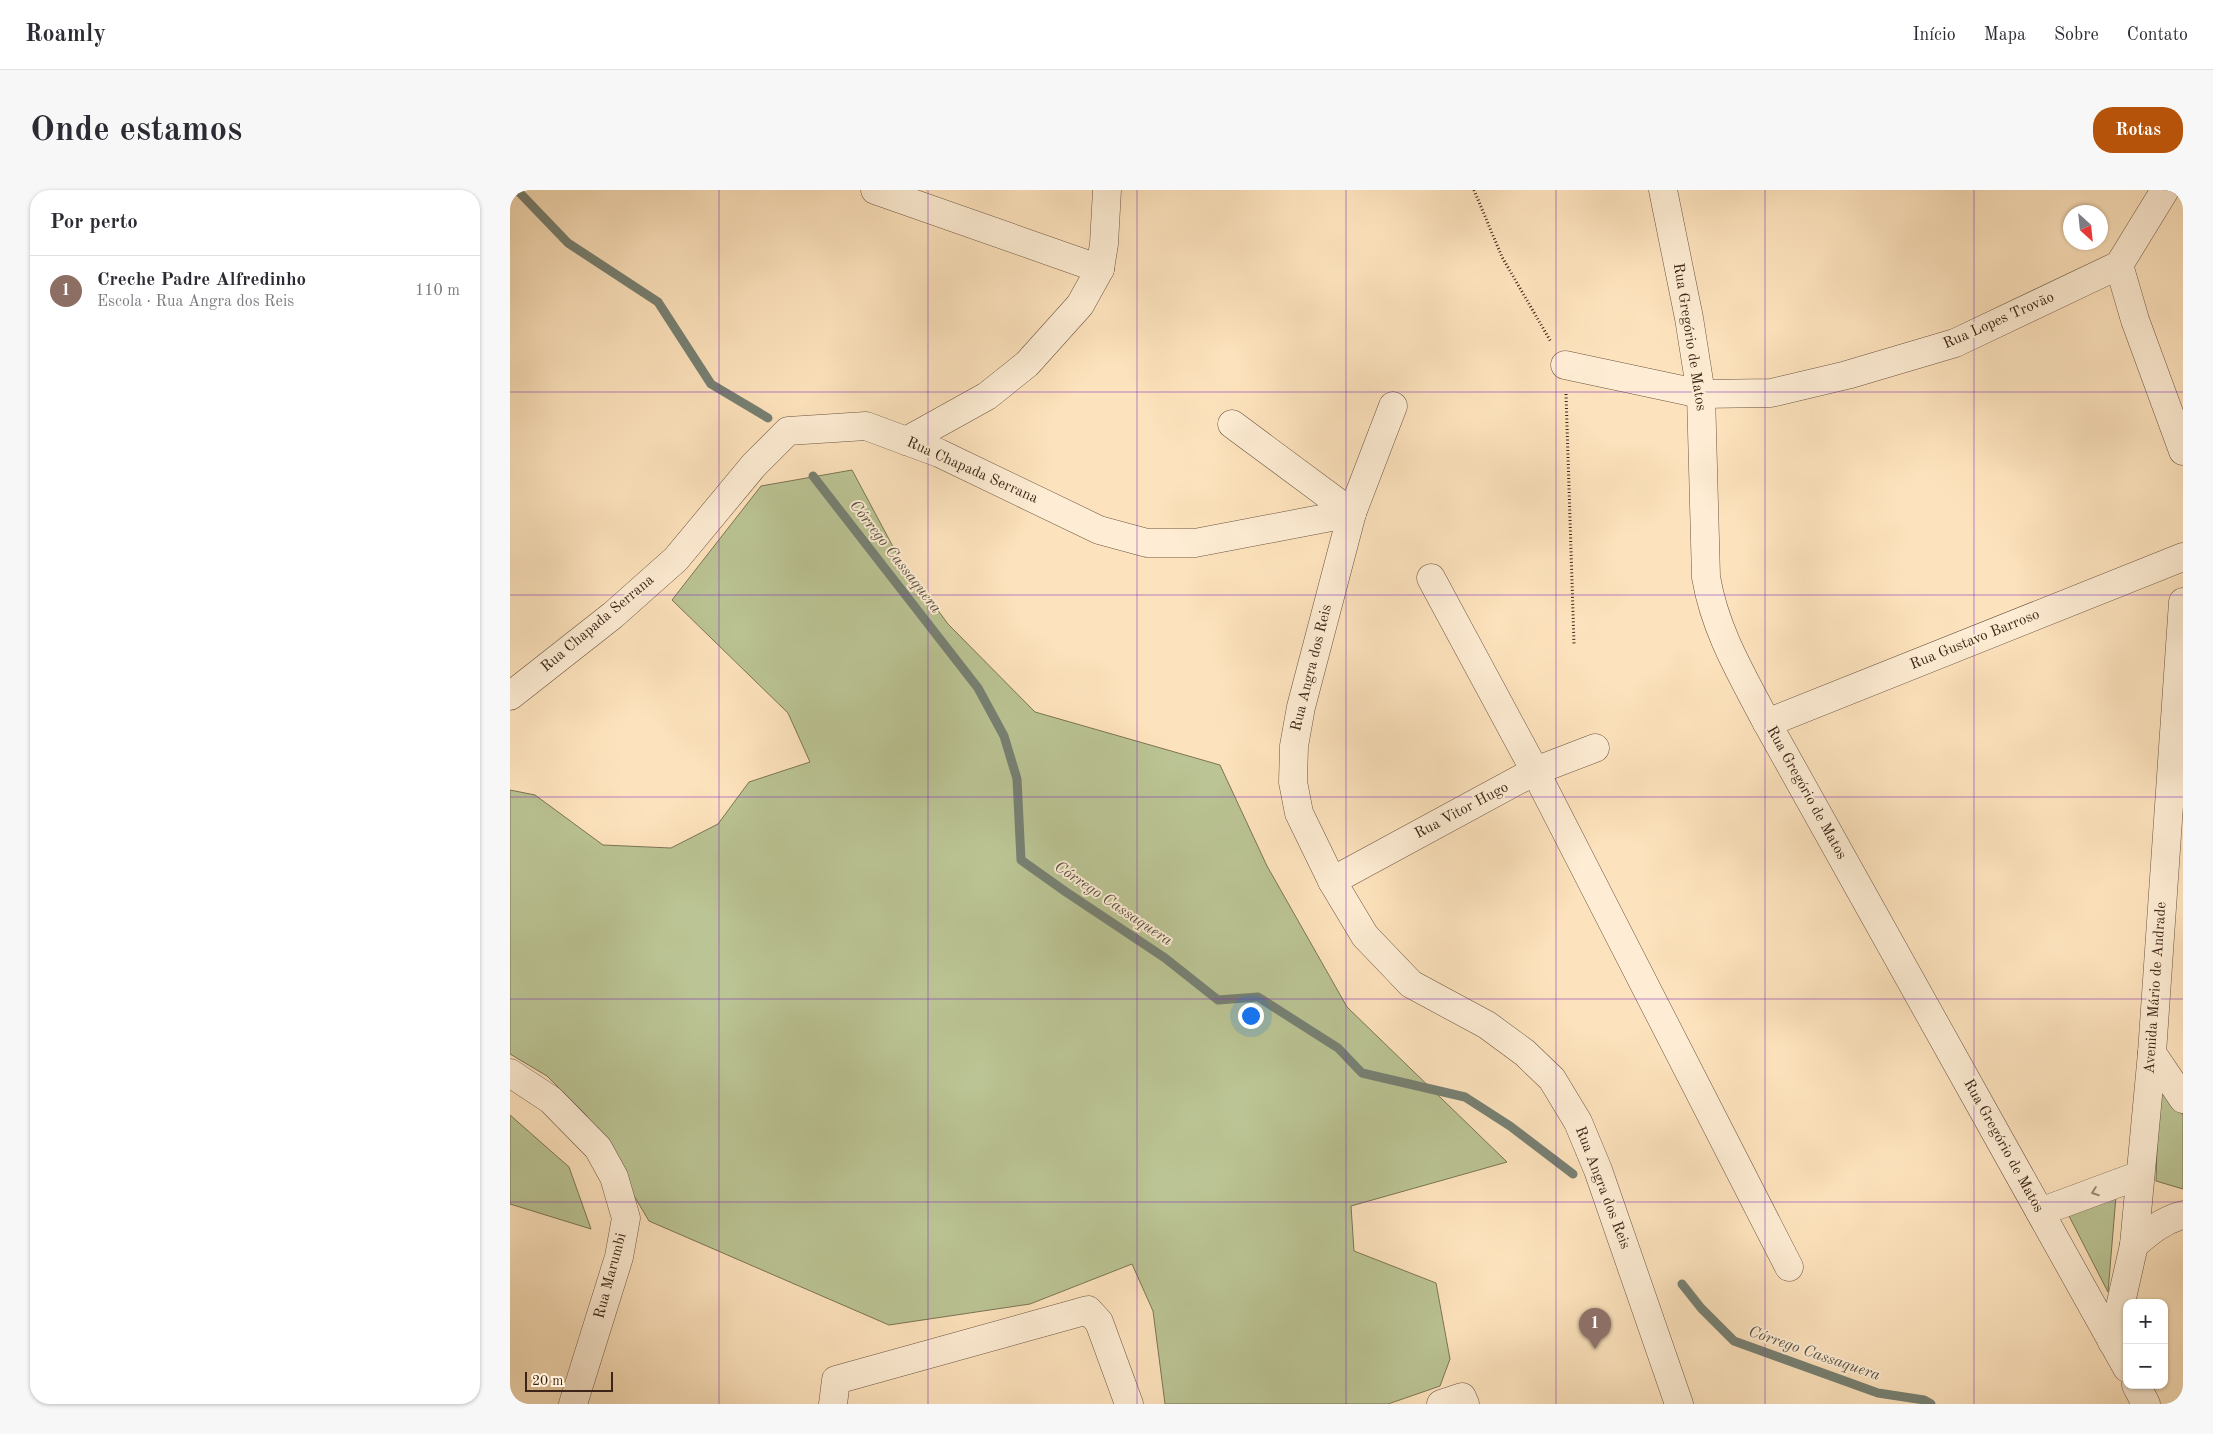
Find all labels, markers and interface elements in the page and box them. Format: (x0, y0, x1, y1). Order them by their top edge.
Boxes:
text: Roamly (25, 23, 106, 47)
text: Início (1912, 26, 1956, 44)
text: Mapa (1984, 26, 2026, 44)
text: Sobre (2054, 26, 2099, 44)
text: Contato (2127, 26, 2188, 44)
button: Rotas (2093, 107, 2183, 153)
text: Onde estamos (30, 113, 242, 148)
north arrow (2063, 205, 2108, 250)
text: Por perto (50, 212, 138, 233)
street label: Rua Gregório de Matos (1670, 262, 1708, 412)
text: Creche Padre Alfredinho (97, 271, 306, 290)
text: 1 (61, 283, 71, 299)
text: 110 m (415, 283, 460, 299)
street label: Rua Lopes Trovão (1941, 290, 2057, 352)
text: Escola · Rua Angra dos Reis (97, 294, 294, 310)
street label: Rua Chapada Serrana (904, 435, 1040, 507)
water label: Córrego Cassaquera (846, 498, 944, 617)
street label: Rua Chapada Serrana (539, 572, 658, 675)
street label: Rua Angra dos Reis (1289, 603, 1335, 733)
street label: Rua Gustavo Barroso (1908, 607, 2042, 673)
street label: Rua Gregório de Matos (1763, 724, 1849, 862)
street label: Rua Vitor Hugo (1413, 780, 1511, 842)
water label: Córrego Cassaquera (1051, 859, 1175, 949)
street label: Avenida Mário de Andrade (2142, 901, 2170, 1075)
your location (1238, 1003, 1264, 1029)
street label: Rua Gregório de Matos (1960, 1077, 2046, 1215)
street label: Rua Angra dos Reis (1572, 1125, 1632, 1251)
one-way arrow (2091, 1186, 2100, 1196)
street label: Rua Marumbi (592, 1231, 630, 1321)
map controls (2123, 1299, 2168, 1389)
button: + (2123, 1299, 2168, 1344)
pin: 1 (1579, 1308, 1611, 1349)
water label: Córrego Cassaquera (1746, 1324, 1882, 1384)
button: − (2123, 1344, 2168, 1389)
scale bar (525, 1369, 612, 1392)
text: 20 m (532, 1374, 563, 1388)

